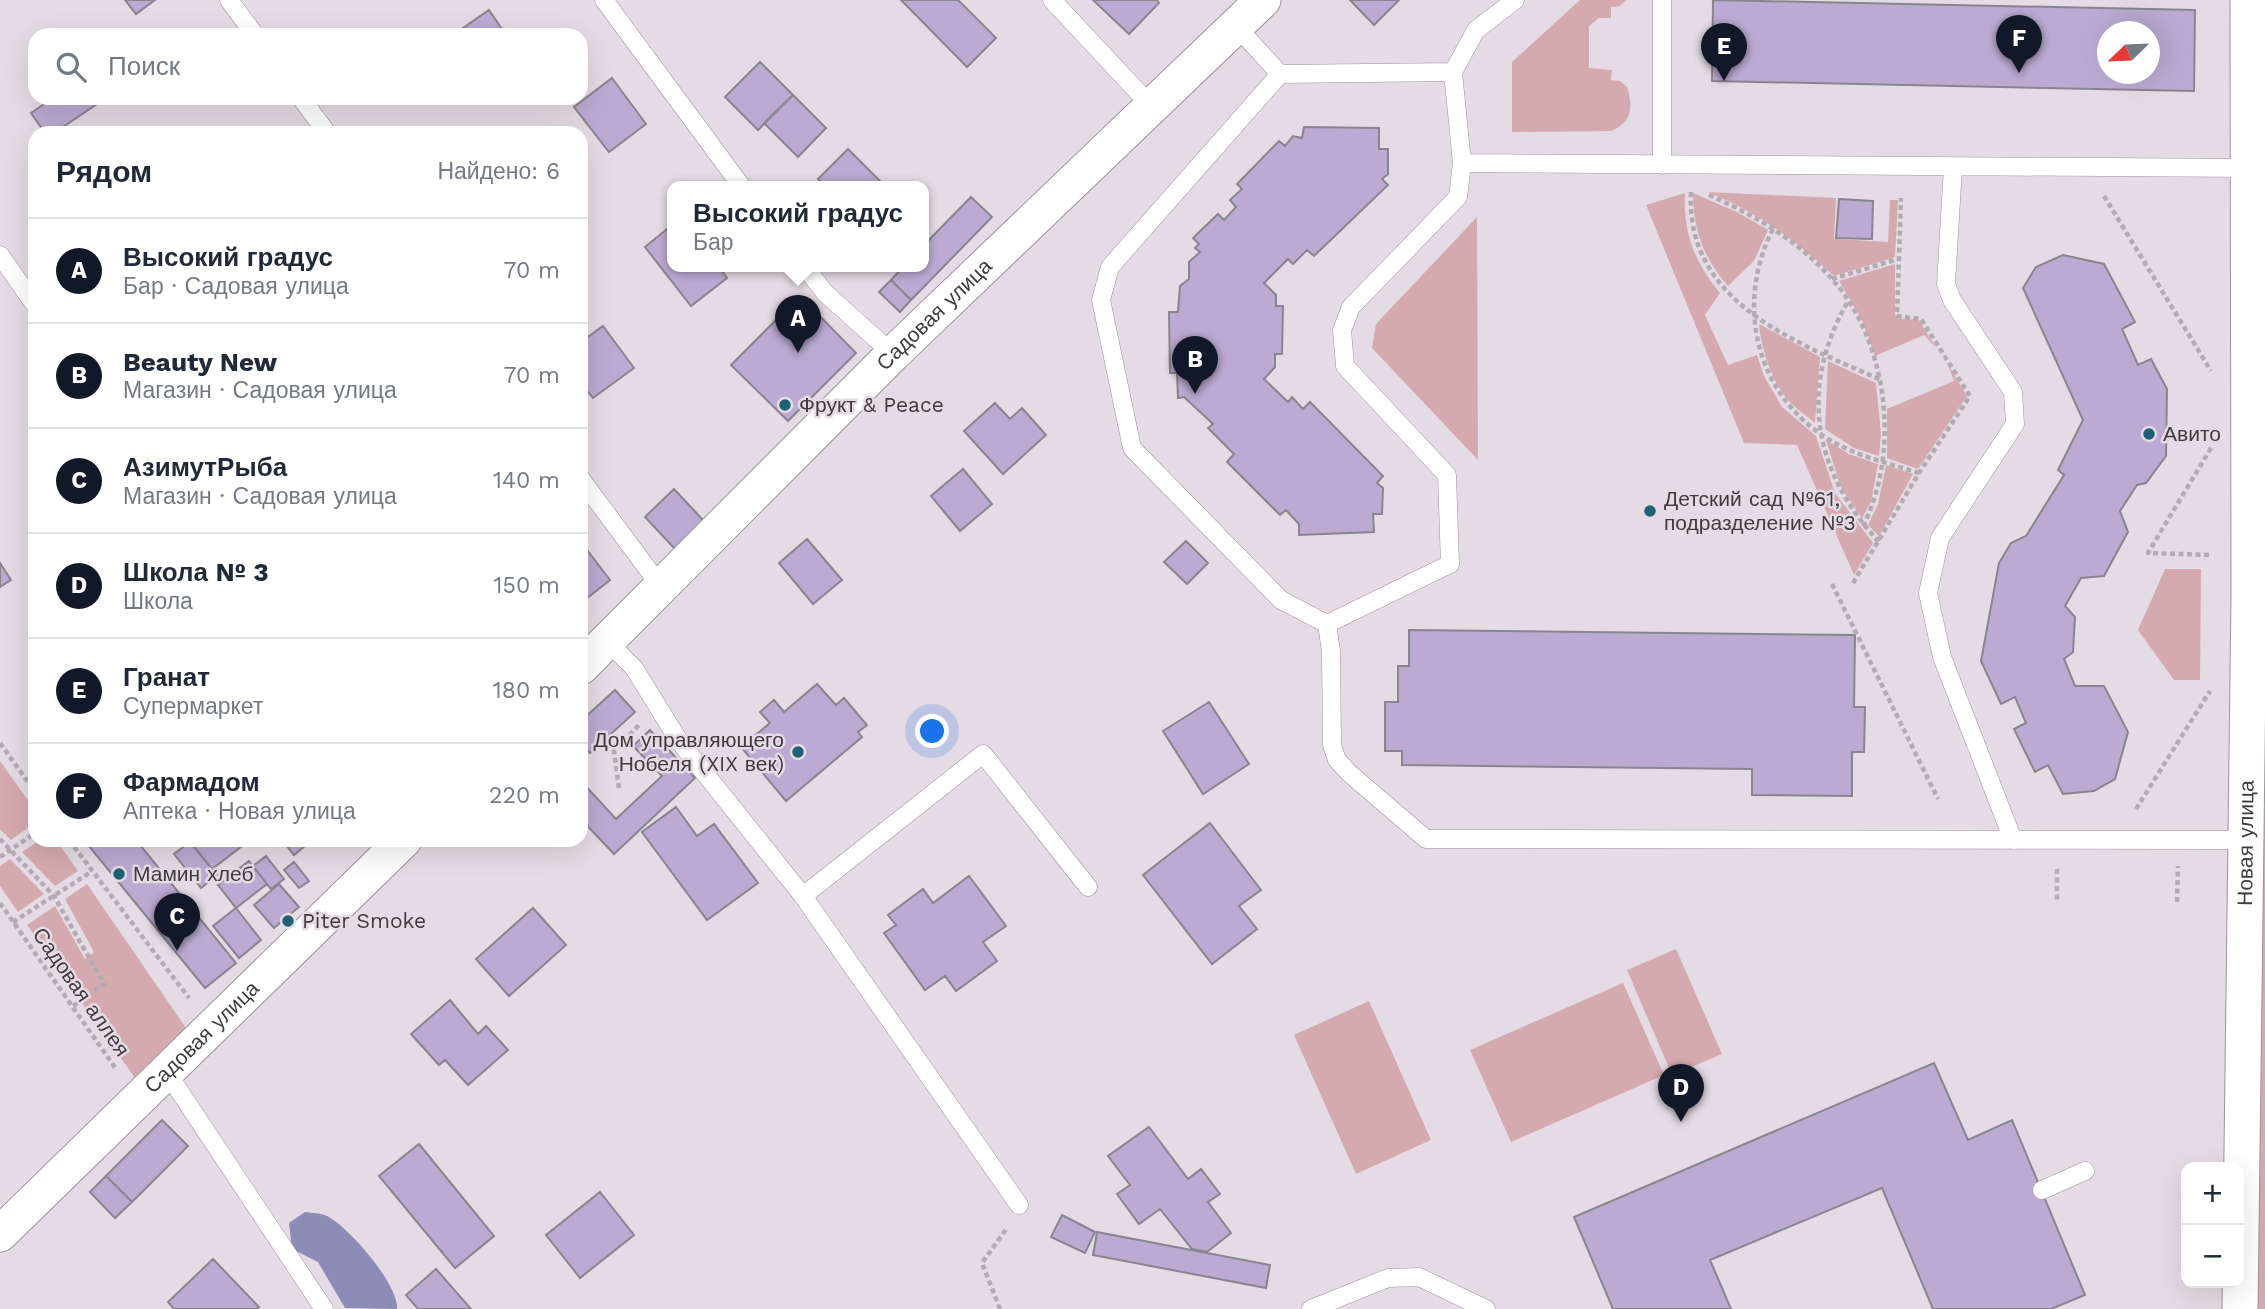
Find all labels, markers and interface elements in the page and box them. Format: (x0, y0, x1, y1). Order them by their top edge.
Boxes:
pin: F (1996, 15, 2042, 73)
north arrow (2097, 21, 2160, 84)
pin: E (1701, 23, 1747, 81)
search box (28, 28, 588, 105)
icon: search (52, 48, 90, 86)
text: Поиск (108, 51, 180, 81)
text: Рядом (56, 154, 152, 189)
text: Найдено: 6 (437, 158, 560, 185)
popup (667, 181, 929, 272)
text: Высокий градус (693, 198, 903, 228)
text: Бар (693, 229, 734, 256)
text: Высокий градус (123, 242, 333, 272)
street label: Садовая улица (871, 253, 997, 375)
text: A (71, 257, 87, 284)
text: 70 m (503, 257, 560, 284)
text: Бар · Садовая улица (123, 273, 349, 300)
pin: A (775, 295, 821, 353)
pin: B (1172, 336, 1218, 394)
text: Beauty New (123, 347, 277, 377)
text: B (71, 362, 87, 389)
text: 70 m (503, 362, 560, 389)
text: Магазин · Садовая улица (123, 377, 397, 404)
place label: Фрукт & Peace (799, 392, 944, 417)
marker: Фрукт & Peace (777, 397, 793, 413)
place label: Авито (2163, 421, 2221, 446)
marker: Авито (2141, 426, 2157, 442)
text: АзимутРыба (123, 452, 287, 482)
text: C (71, 467, 87, 494)
text: 140 m (493, 467, 560, 494)
text: Магазин · Садовая улица (123, 483, 397, 510)
place label: Детский сад №61, подразделение №3 (1664, 486, 1856, 535)
marker: Детский сад №61, подразделение №3 (1642, 503, 1658, 519)
text: Школа № 3 (123, 557, 269, 587)
text: D (71, 572, 87, 599)
text: 150 m (494, 572, 560, 599)
text: Школа (123, 588, 193, 615)
text: Гранат (123, 662, 210, 692)
text: E (72, 677, 86, 704)
text: 180 m (493, 677, 560, 704)
text: Супермаркет (123, 693, 263, 720)
your location (915, 714, 949, 748)
place label: Дом управляющего Нобеля (XIX век) (593, 727, 784, 776)
marker: Дом управляющего Нобеля (XIX век) (790, 744, 806, 760)
text: Фармадом (123, 767, 260, 797)
street label: Новая улица (2232, 780, 2259, 906)
text: F (72, 782, 86, 809)
text: 220 m (489, 782, 560, 809)
text: Аптека · Новая улица (123, 798, 356, 825)
place label: Мамин хлеб (133, 861, 254, 886)
marker: Мамин хлеб (111, 866, 127, 882)
pin: C (154, 893, 200, 951)
place label: Piter Smoke (302, 908, 426, 933)
marker: Piter Smoke (280, 913, 296, 929)
street label: Садовая аллея (28, 923, 135, 1061)
street label: Садовая улица (139, 975, 264, 1098)
pin: D (1658, 1064, 1704, 1122)
map controls (2181, 1162, 2244, 1288)
button: + (2181, 1162, 2244, 1225)
button: − (2181, 1225, 2244, 1288)

